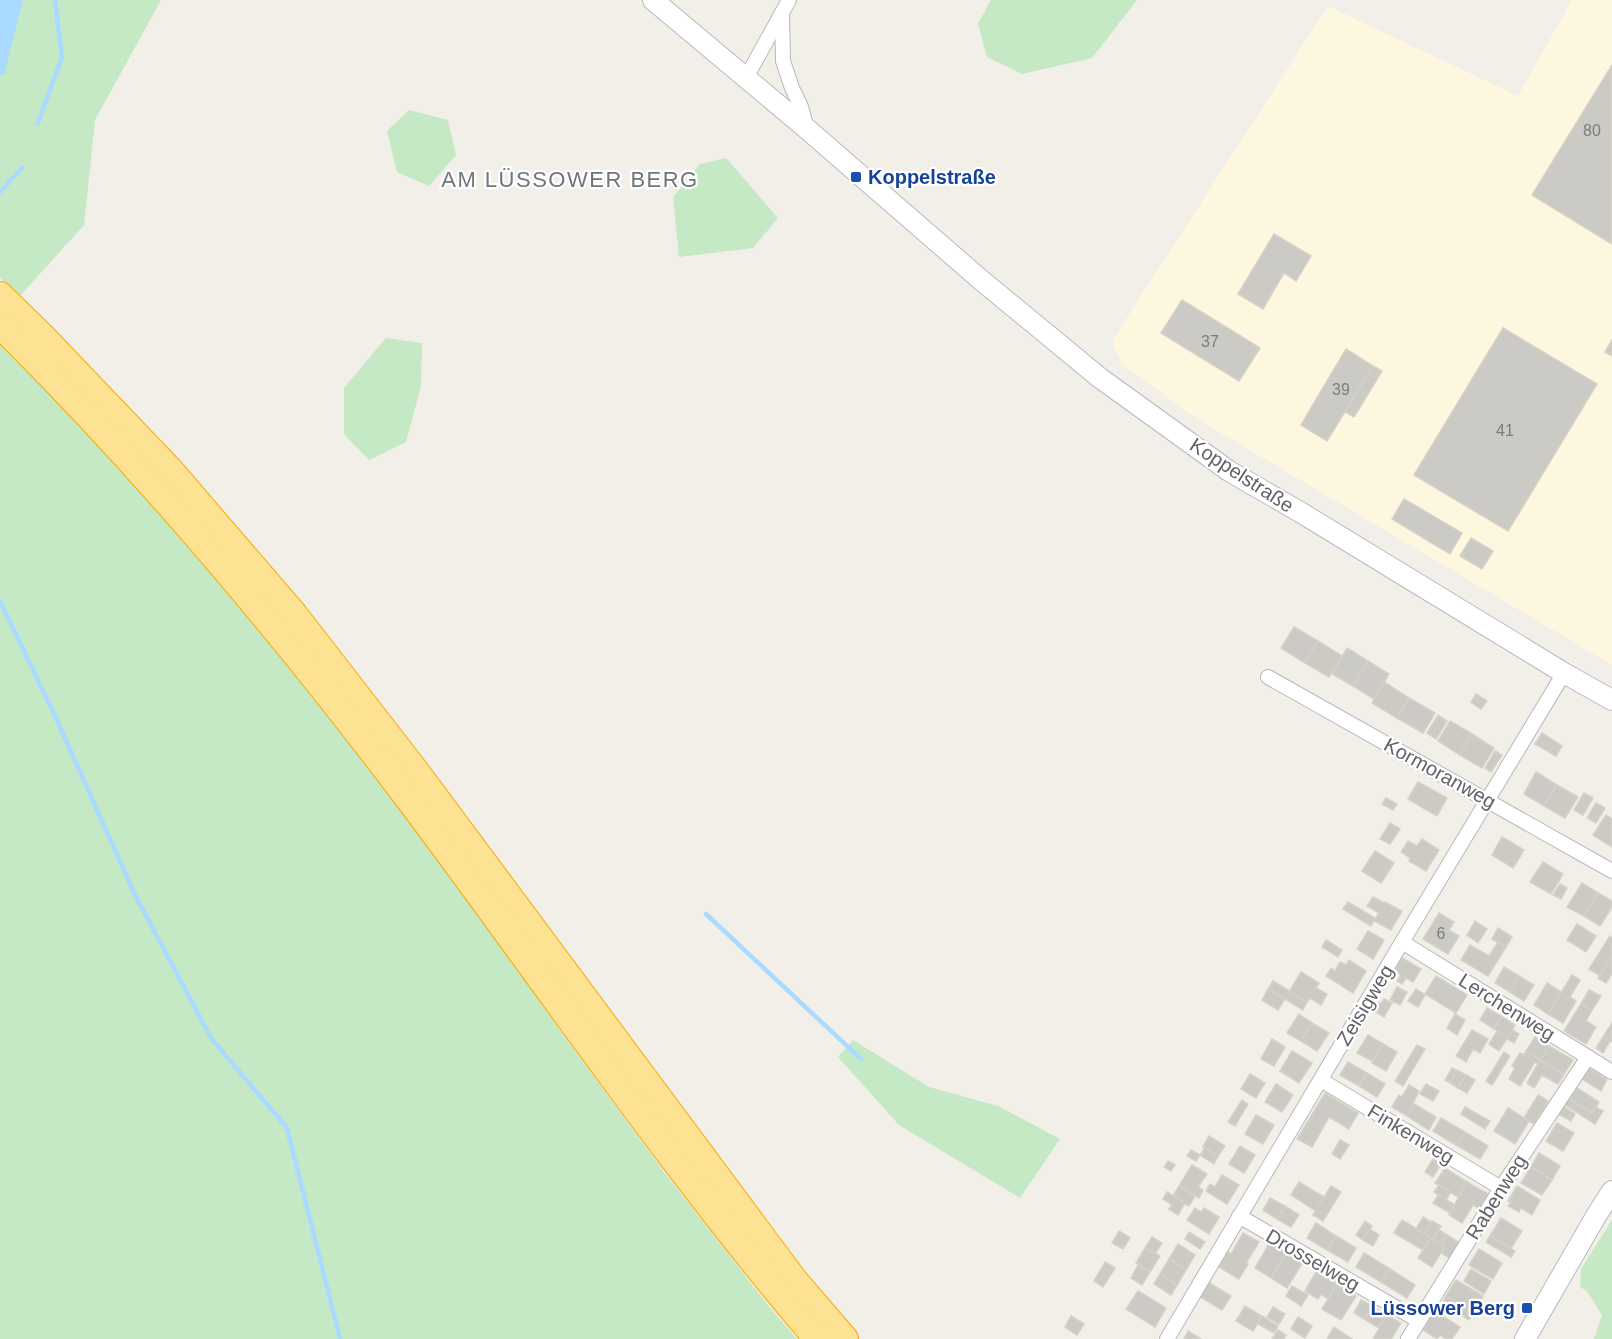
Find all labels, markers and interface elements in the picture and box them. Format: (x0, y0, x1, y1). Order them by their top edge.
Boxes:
house number: 80 (1583, 122, 1601, 139)
place label: Koppelstraße (868, 166, 996, 188)
district label: AM LÜSSOWER BERG (441, 167, 699, 192)
marker: Koppelstraße (849, 170, 863, 184)
house number: 37 (1201, 333, 1219, 350)
house number: 39 (1332, 381, 1350, 398)
house number: 41 (1496, 422, 1514, 439)
street label: Koppelstraße (1186, 433, 1298, 517)
street label: Kormoranweg (1380, 733, 1500, 813)
house number: 6 (1437, 925, 1446, 942)
street label: Zeisigweg (1332, 961, 1398, 1049)
street label: Lerchenweg (1455, 969, 1559, 1045)
street label: Finkenweg (1364, 1100, 1458, 1168)
street label: Rabenweg (1461, 1151, 1531, 1243)
street label: Drosselweg (1262, 1224, 1364, 1296)
place label: Lüssower Berg (1371, 1297, 1515, 1319)
marker: Lüssower Berg (1520, 1301, 1534, 1315)

